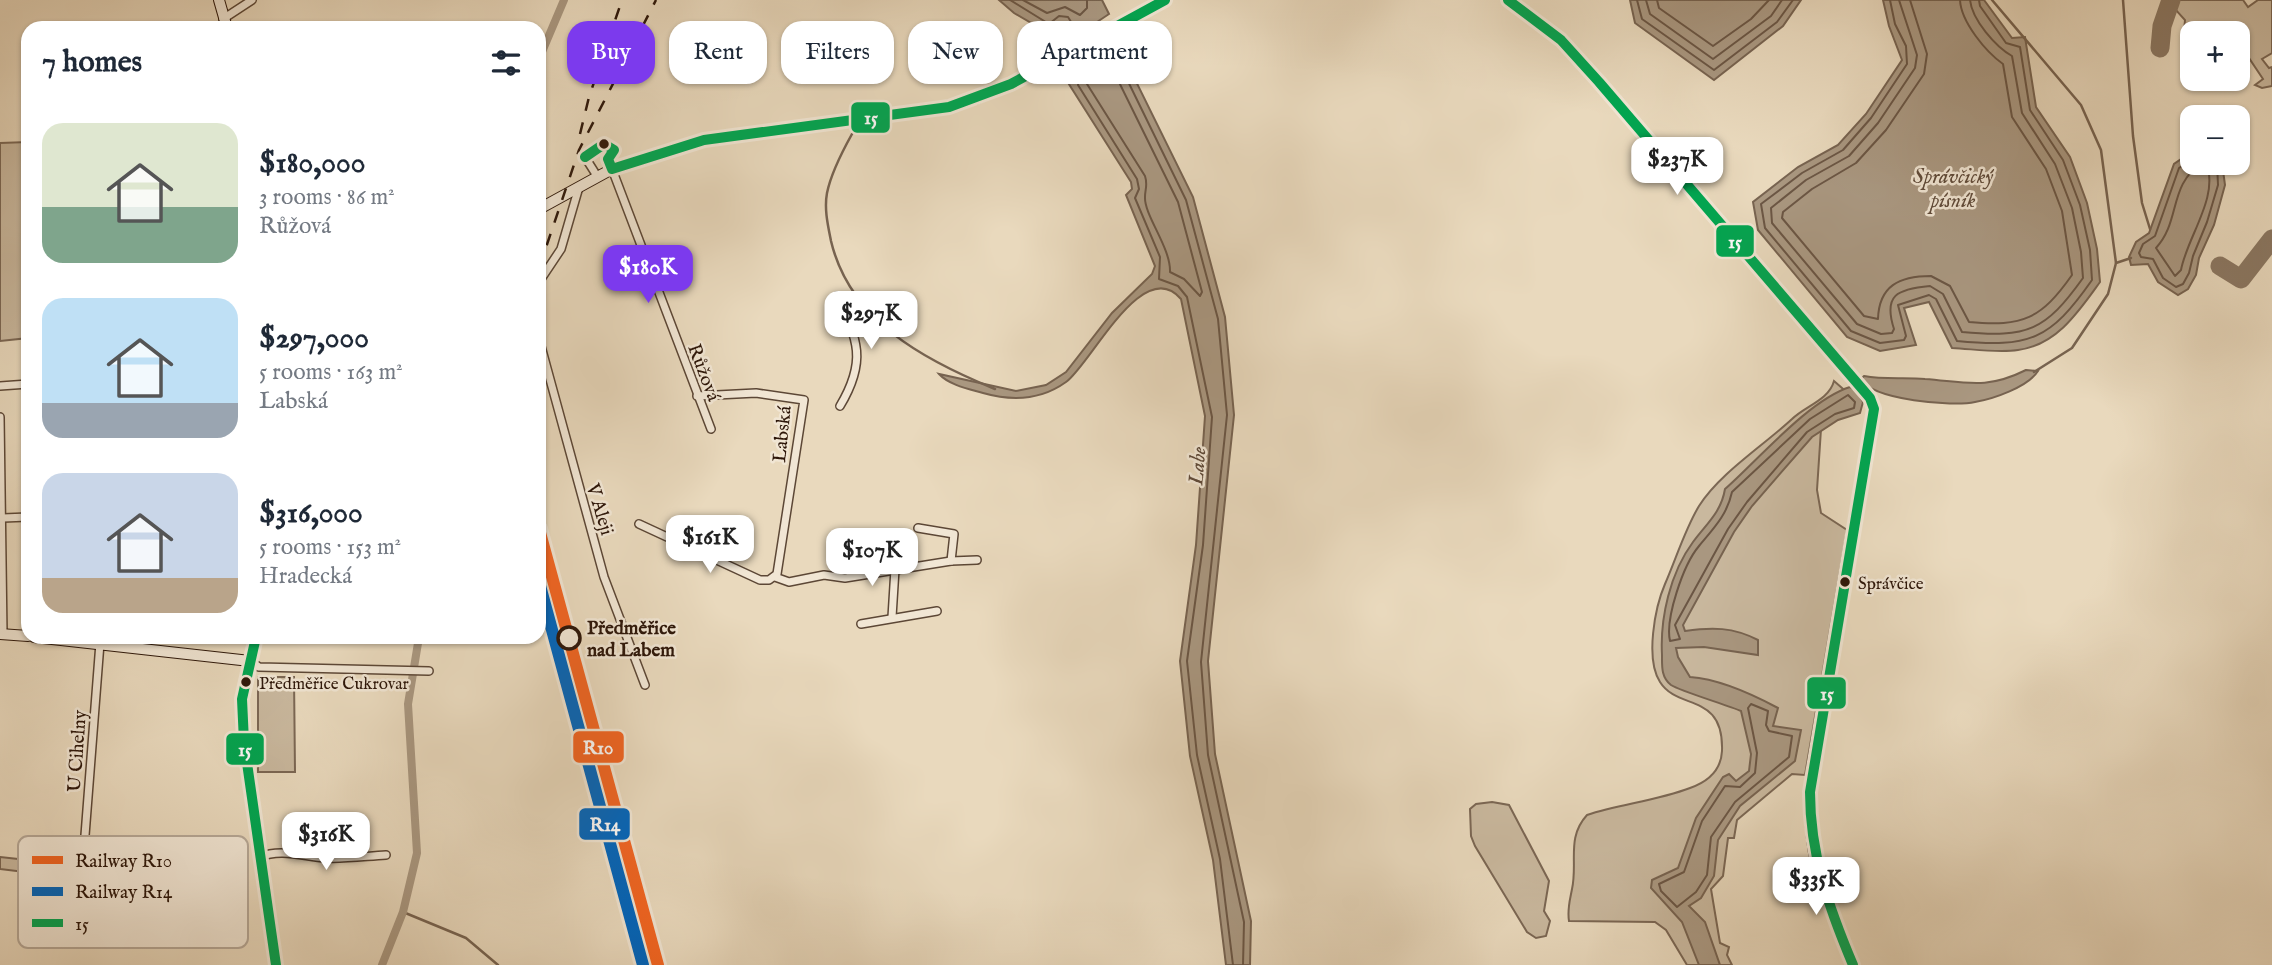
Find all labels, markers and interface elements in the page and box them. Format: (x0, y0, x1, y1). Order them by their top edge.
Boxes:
chip: Buy (567, 21, 655, 84)
chip: Rent (669, 21, 767, 84)
chip: Filters (781, 21, 894, 84)
chip: New (908, 21, 1003, 84)
chip: Apartment (1017, 21, 1172, 84)
map controls (2180, 21, 2250, 175)
button: + (2180, 21, 2250, 91)
text: 7 homes (42, 44, 142, 82)
icon: filters (487, 44, 525, 82)
line badge: 15 (850, 101, 891, 134)
button: − (2180, 105, 2250, 175)
text: 15 (864, 107, 878, 131)
unlabelled marker (597, 137, 611, 151)
pin: $237K (1628, 138, 1726, 197)
text: $180,000 (259, 145, 365, 183)
text: $237K (1647, 145, 1707, 174)
icon: home (98, 151, 182, 235)
water label: Správčický písník (1913, 164, 1994, 215)
text: 3 rooms · 86 m² (259, 183, 395, 212)
text: Růžová (259, 212, 331, 241)
line badge: 15 (1715, 224, 1755, 258)
text: 15 (1728, 231, 1742, 255)
pin: $180K (599, 246, 697, 305)
text: $180K (619, 253, 677, 282)
pin: $297K (822, 292, 920, 351)
text: $297K (841, 299, 901, 328)
text: $297,000 (259, 320, 369, 358)
icon: home (98, 326, 182, 410)
street label: Růžová (681, 341, 725, 406)
text: 5 rooms · 163 m² (259, 358, 403, 387)
text: Labská (259, 387, 328, 416)
street label: Labská (768, 404, 798, 464)
water label: Labe (1183, 446, 1214, 487)
street label: V Aleji (580, 480, 618, 538)
text: $316,000 (259, 495, 363, 533)
icon: home (98, 501, 182, 585)
pin: $161K (661, 516, 759, 575)
text: $161K (682, 523, 738, 552)
pin: $107K (823, 528, 921, 588)
text: 5 rooms · 153 m² (259, 533, 401, 562)
text: $107K (842, 536, 902, 565)
text: Hradecká (259, 562, 352, 591)
place label: Správčice (1858, 574, 1924, 595)
marker: Správčice (1838, 575, 1852, 589)
place label: Předměřice nad Labem (587, 617, 676, 663)
marker: Předměřice nad Labem (557, 626, 581, 650)
place label: Předměřice Cukrovar (259, 674, 409, 695)
marker: Předměřice Cukrovar (239, 675, 253, 689)
line badge: 15 (1806, 676, 1847, 710)
text: 15 (1820, 683, 1834, 707)
street label: U Cihelny (63, 709, 93, 793)
line badge: R10 (572, 730, 625, 764)
line badge: 15 (225, 732, 265, 766)
text: R10 (583, 737, 613, 761)
text: 15 (238, 739, 252, 763)
line badge: R14 (578, 807, 631, 841)
pin: $316K (277, 812, 375, 872)
text: R14 (590, 814, 621, 838)
text: $316K (298, 820, 354, 849)
legend (18, 836, 248, 948)
text: Railway R10 (75, 850, 172, 874)
pin: $335K (1767, 858, 1865, 917)
text: $335K (1789, 865, 1843, 894)
text: Railway R14 (75, 881, 173, 905)
text: 15 (75, 913, 89, 937)

